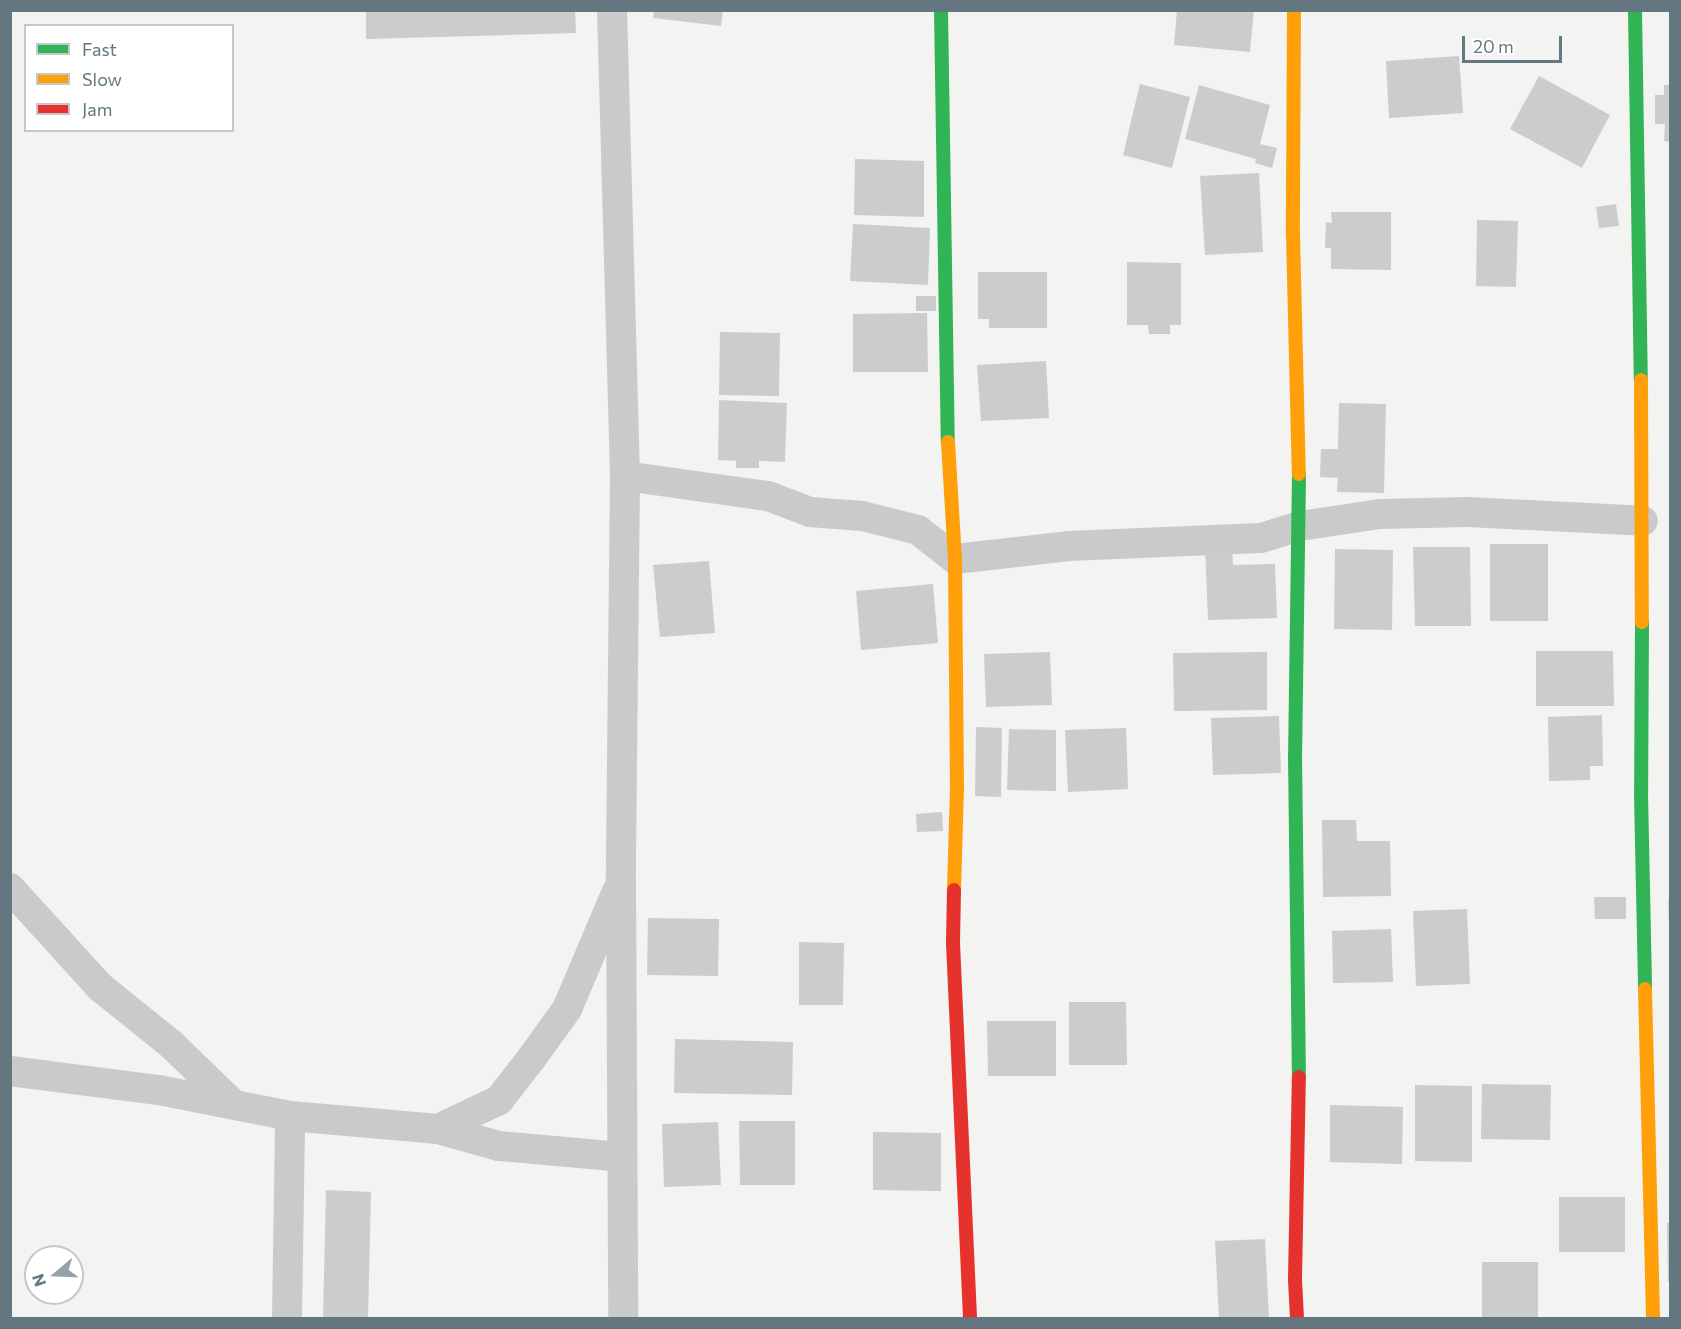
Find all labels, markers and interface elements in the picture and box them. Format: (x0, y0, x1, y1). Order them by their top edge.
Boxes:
legend (24, 24, 234, 132)
scale bar (1465, 24, 1566, 62)
text: 20 m (1473, 35, 1514, 57)
text: Fast (82, 38, 117, 60)
text: Slow (82, 68, 122, 90)
text: Jam (82, 98, 112, 120)
north arrow (24, 1245, 84, 1305)
text: N (27, 1272, 49, 1289)

